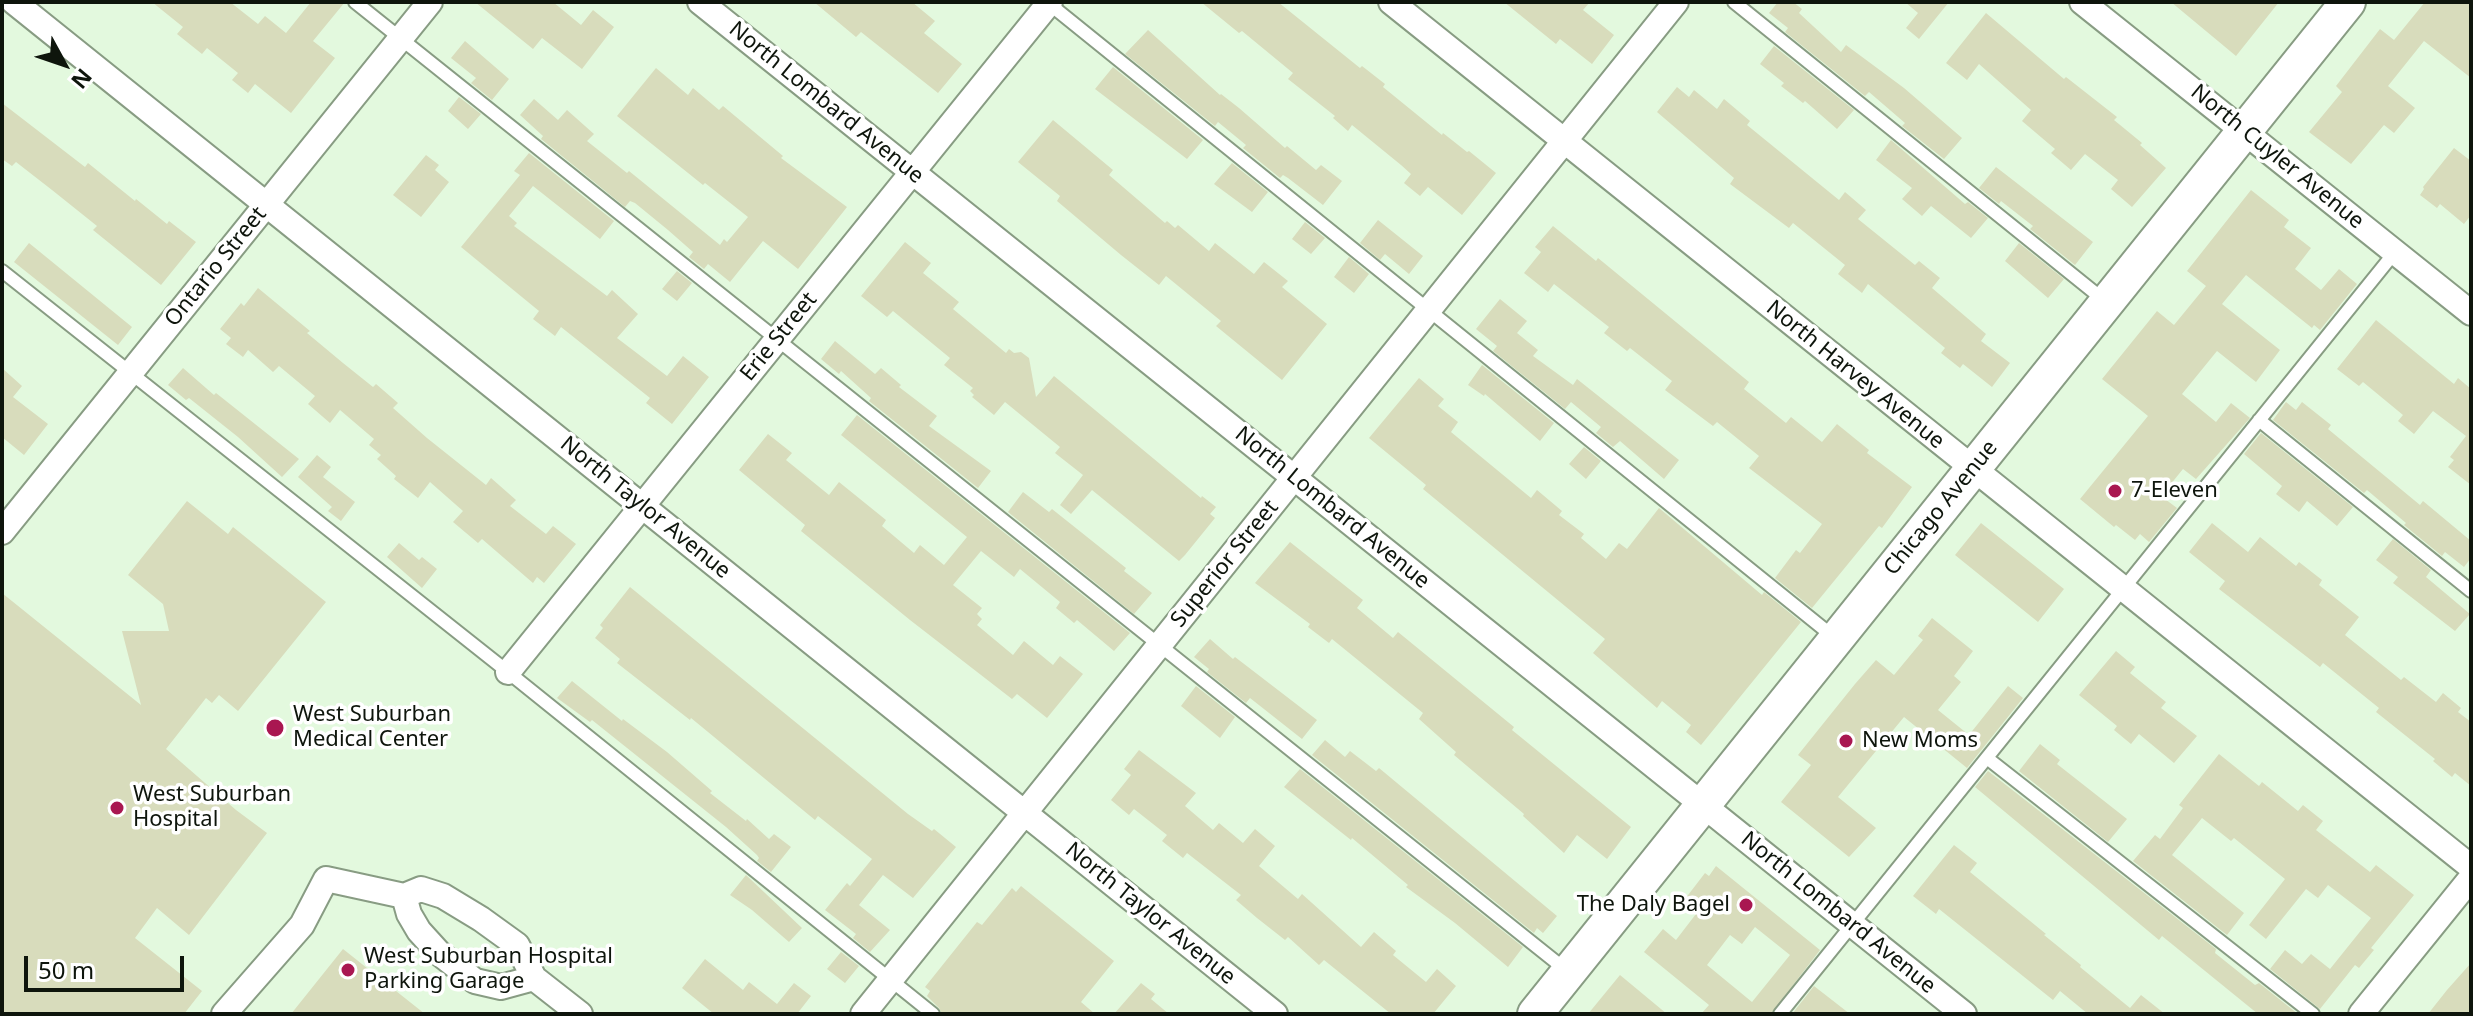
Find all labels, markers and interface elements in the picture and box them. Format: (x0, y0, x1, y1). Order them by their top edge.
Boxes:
street label: North Lombard Avenue (723, 16, 929, 190)
north arrow (24, 24, 104, 104)
text: N (65, 63, 100, 96)
street label: North Cuyler Avenue (2185, 79, 2369, 235)
street label: Ontario Street (160, 202, 272, 332)
street label: Erie Street (735, 287, 823, 387)
street label: North Harvey Avenue (1761, 295, 1949, 455)
street label: North Lombard Avenue (1229, 421, 1435, 595)
street label: North Taylor Avenue (555, 431, 735, 585)
street label: Chicago Avenue (1879, 435, 2003, 581)
place label: 7-Eleven (2131, 478, 2218, 504)
marker: 7-Eleven (2106, 482, 2124, 500)
street label: Superior Street (1166, 495, 1284, 633)
place label: West Suburban Medical Center (293, 702, 451, 754)
marker: West Suburban Medical Center (264, 717, 286, 739)
place label: New Moms (1862, 728, 1978, 754)
marker: New Moms (1837, 732, 1855, 750)
place label: West Suburban Hospital (133, 782, 291, 834)
marker: West Suburban Hospital (108, 799, 126, 817)
street label: North Lombard Avenue (1735, 826, 1941, 1000)
street label: North Taylor Avenue (1060, 837, 1240, 991)
place label: The Daly Bagel (1577, 892, 1730, 918)
marker: The Daly Bagel (1737, 896, 1755, 914)
scale bar (28, 940, 188, 990)
place label: West Suburban Hospital Parking Garage (364, 944, 613, 996)
text: 50 m (38, 953, 94, 986)
marker: West Suburban Hospital Parking Garage (339, 961, 357, 979)

